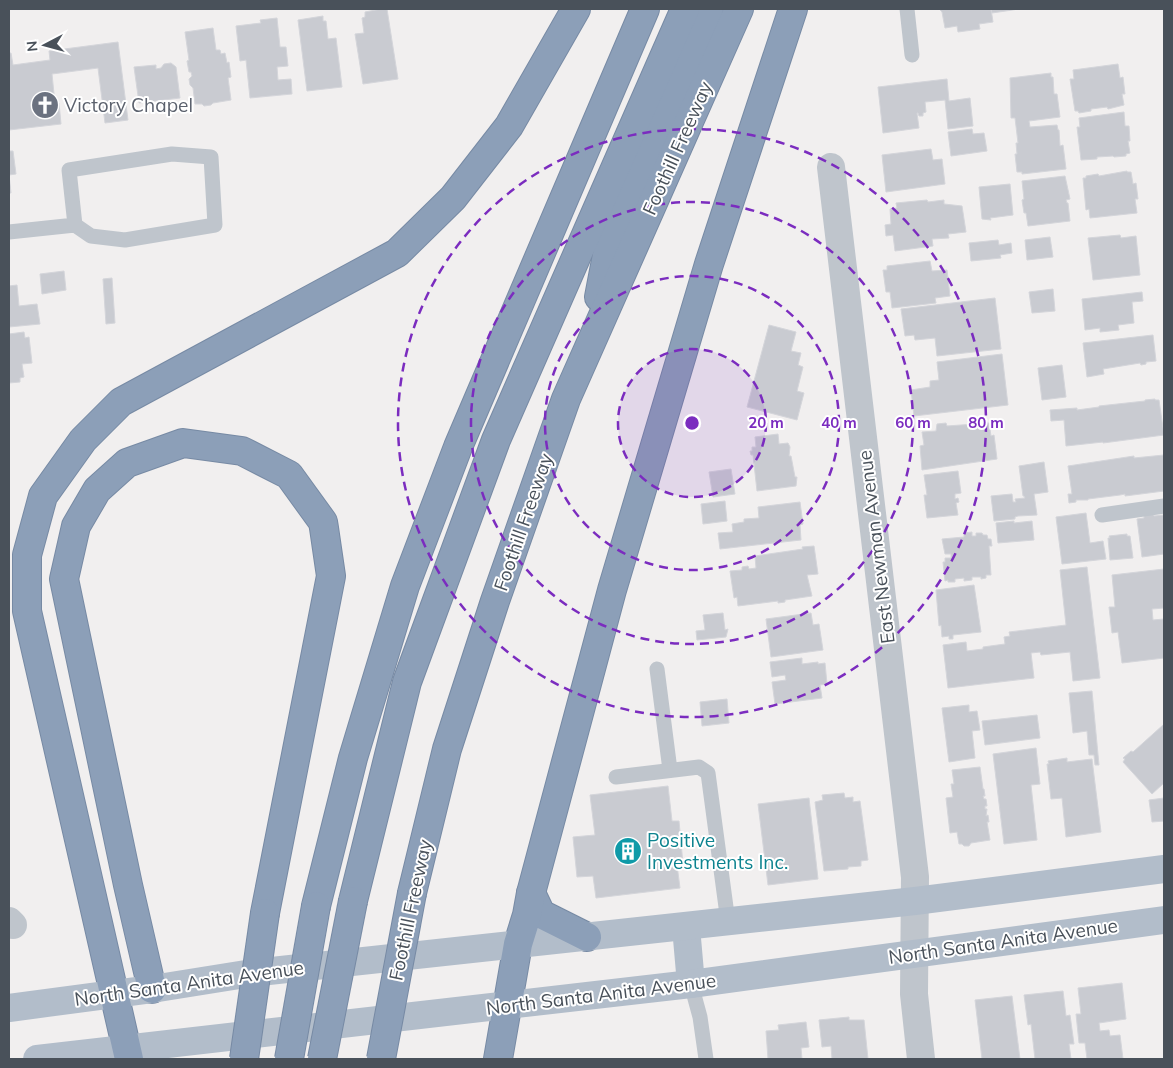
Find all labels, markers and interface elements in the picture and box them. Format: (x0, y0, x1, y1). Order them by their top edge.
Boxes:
north arrow (20, 20, 70, 70)
text: N (23, 40, 42, 53)
street label: Foothill Freeway (637, 77, 717, 219)
church icon: Victory Chapel (30, 90, 60, 120)
place label: Victory Chapel (64, 93, 193, 117)
text: 20 m (748, 413, 784, 432)
text: 40 m (821, 413, 857, 432)
text: 60 m (895, 413, 931, 432)
text: 80 m (968, 413, 1004, 432)
centre of rings (683, 414, 701, 432)
street label: East Newman Avenue (852, 449, 900, 645)
street label: Foothill Freeway (488, 450, 558, 594)
place label: Positive Investments Inc. (647, 828, 788, 874)
building icon: Positive Investments Inc. (613, 836, 643, 866)
street label: Foothill Freeway (383, 837, 437, 983)
street label: North Santa Anita Avenue (887, 913, 1119, 969)
street label: North Santa Anita Avenue (73, 955, 305, 1011)
street label: North Santa Anita Avenue (485, 968, 717, 1020)

